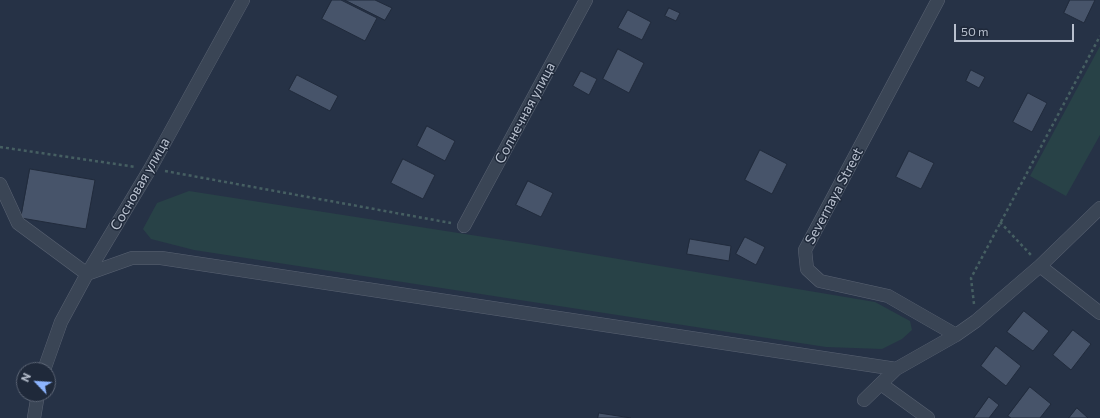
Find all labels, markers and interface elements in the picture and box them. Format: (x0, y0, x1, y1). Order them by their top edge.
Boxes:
scale bar (956, 16, 1076, 42)
text: 50 m (961, 24, 989, 38)
street label: Солнечная улица (491, 59, 559, 167)
street label: Сосновая улица (107, 135, 173, 233)
street label: Severnaya Street (801, 145, 867, 247)
north arrow (16, 362, 56, 402)
text: N (18, 371, 33, 384)

